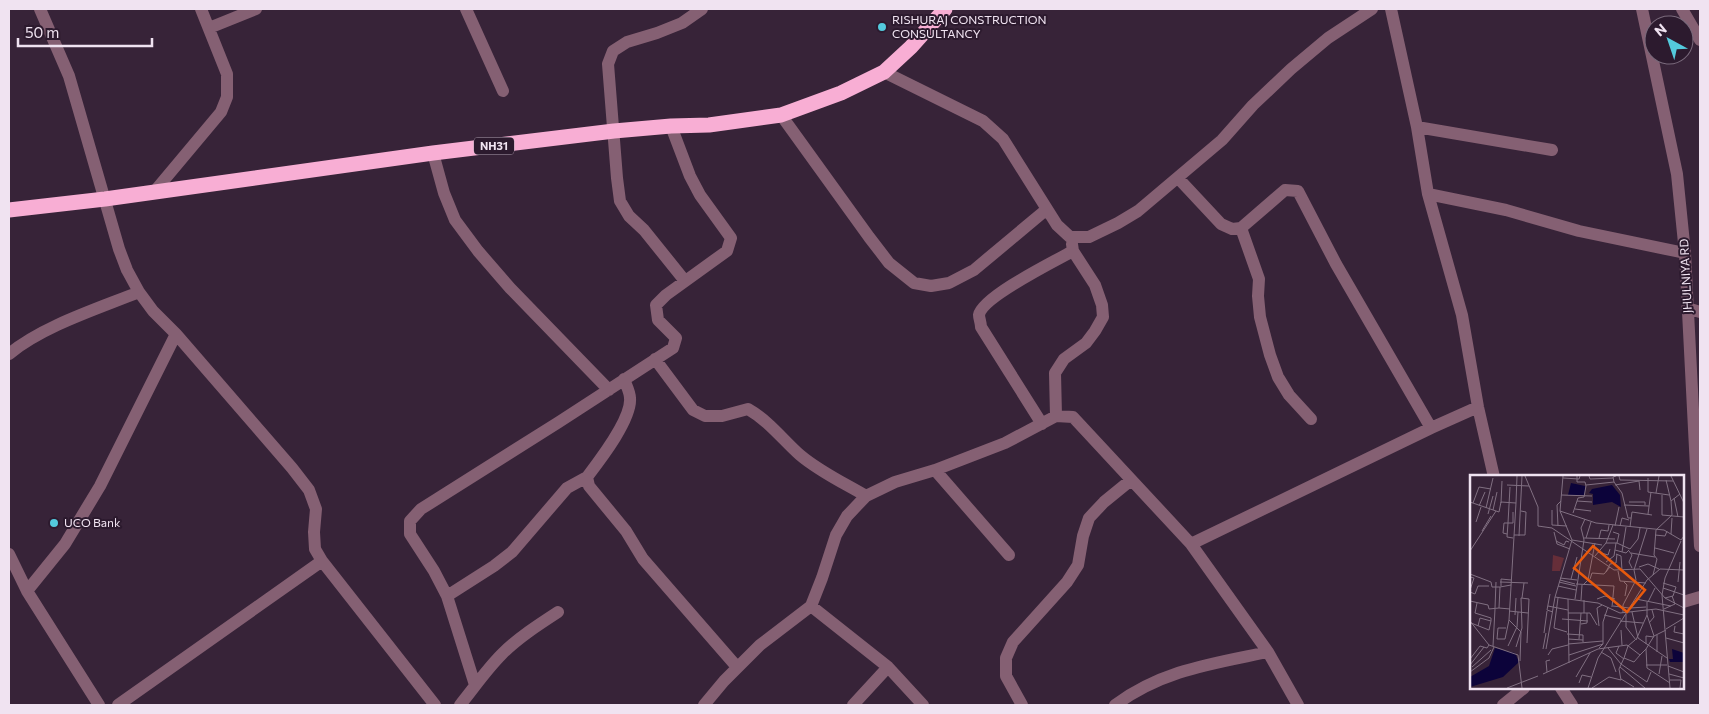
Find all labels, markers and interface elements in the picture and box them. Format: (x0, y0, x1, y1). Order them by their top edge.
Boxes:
place label: RISHURAJ CONSTRUCTION CONSULTANCY (892, 12, 1047, 40)
scale bar (18, 15, 151, 47)
north arrow (1644, 15, 1694, 65)
text: N (1651, 20, 1670, 40)
marker: RISHURAJ CONSTRUCTION CONSULTANCY (876, 21, 888, 33)
text: 50 m (25, 23, 59, 41)
road number: NH31 (474, 138, 514, 154)
street label: JHULNIYA RD (1676, 238, 1695, 314)
inset map (1470, 475, 1684, 689)
place label: UCO Bank (64, 515, 121, 529)
marker: UCO Bank (48, 517, 60, 529)

